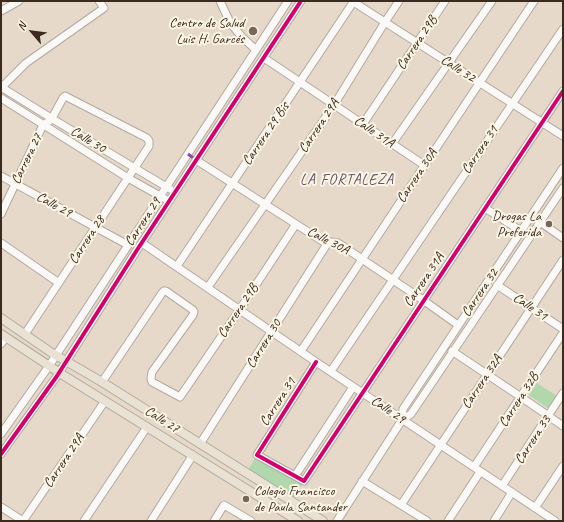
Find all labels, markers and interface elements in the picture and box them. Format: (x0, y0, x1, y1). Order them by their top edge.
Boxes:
north arrow (12, 12, 52, 52)
street label: Carrera 29B (393, 13, 441, 73)
place label: Centro de Salud Luis H. Garcés (169, 15, 244, 48)
text: N (14, 20, 29, 33)
marker: Centro de Salud Luis H. Garcés (247, 25, 259, 37)
street label: Calle 32 (437, 52, 479, 86)
street label: Carrera 29A (295, 96, 343, 156)
street label: Carrera 29 Bis (239, 99, 293, 169)
street label: Calle 31A (351, 112, 397, 152)
street label: Calle 30 (67, 123, 109, 157)
street label: Carrera 31 (458, 123, 502, 177)
street label: Carrera 27 (8, 131, 46, 187)
street label: Carrera 30A (393, 146, 441, 206)
district label: LA FORTALEZA (300, 171, 394, 189)
street label: Calle 29 (33, 188, 75, 222)
street label: Carrera 29 (121, 195, 165, 249)
place label: Drogas La Preferida (492, 208, 541, 240)
street label: Carrera 28 (65, 213, 109, 267)
marker: Drogas La Preferida (544, 219, 554, 229)
street label: Calle 30A (304, 223, 352, 259)
street label: Carrera 31A (400, 250, 448, 310)
street label: Carrera 32 (458, 266, 502, 320)
street label: Carrera 29B (214, 281, 262, 341)
street label: Calle 31 (510, 289, 550, 325)
street label: Carrera 30 (243, 317, 285, 371)
street label: Carrera 32A (458, 352, 506, 412)
street label: Carrera 32B (495, 370, 543, 430)
street label: Carrera 31 (256, 375, 300, 429)
street label: Calle 29 (368, 392, 408, 428)
street label: Calle 27 (141, 403, 183, 437)
street label: Carrera 33 (511, 413, 555, 467)
street label: Carrera 29A (40, 431, 88, 491)
place label: Colegio Francisco de Paula Santander (254, 483, 347, 516)
marker: Colegio Francisco de Paula Santander (241, 494, 251, 504)

